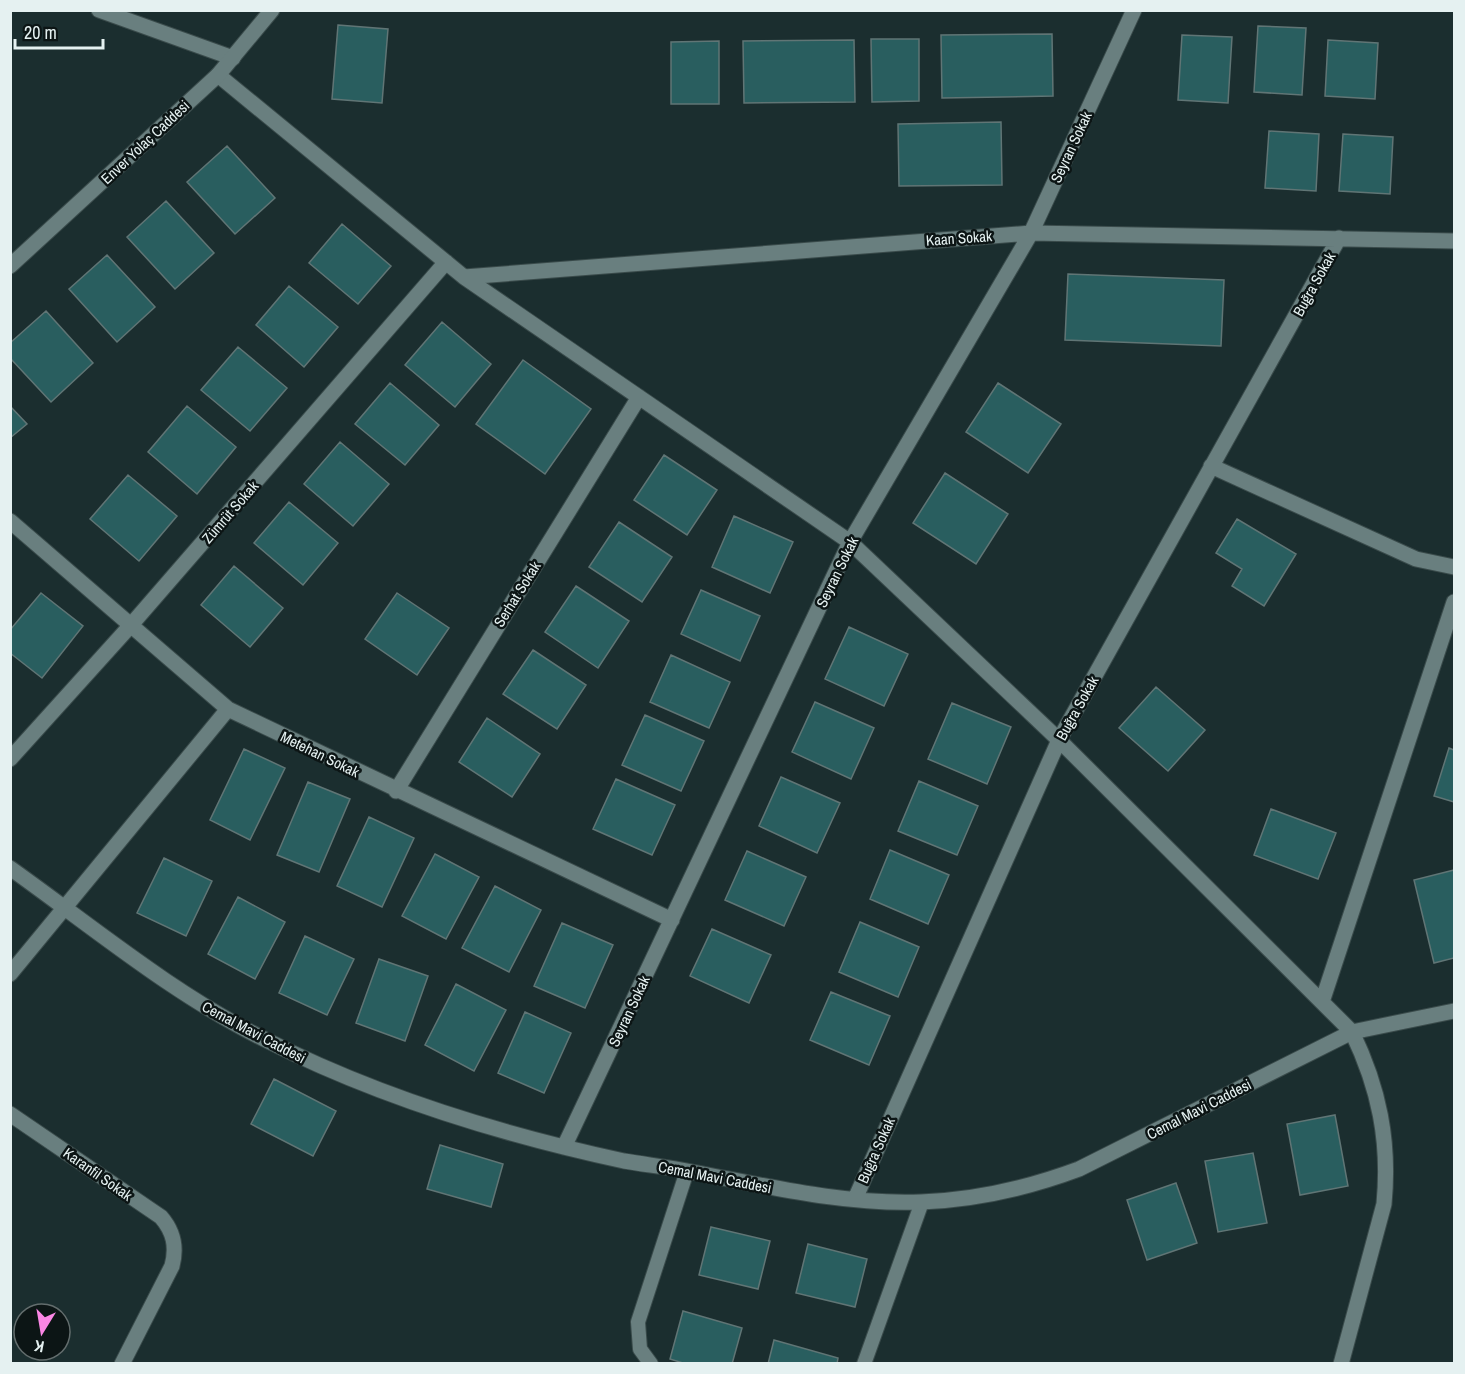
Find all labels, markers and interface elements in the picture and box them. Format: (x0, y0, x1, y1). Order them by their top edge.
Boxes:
scale bar (15, 12, 104, 50)
text: 20 m (24, 20, 57, 45)
street label: Enver Yolaç Caddesi (96, 95, 194, 189)
street label: Seyran Sokak (1045, 107, 1097, 186)
street label: Kaan Sokak (925, 225, 994, 251)
street label: Buğra Sokak (1288, 247, 1341, 320)
street label: Zümrüt Sokak (197, 476, 264, 548)
street label: Seyran Sokak (811, 532, 864, 611)
street label: Serhat Sokak (489, 556, 546, 631)
street label: Buğra Sokak (1051, 671, 1104, 744)
street label: Metehan Sokak (277, 726, 364, 783)
street label: Seyran Sokak (603, 971, 655, 1050)
street label: Cemal Mavi Caddesi (198, 996, 310, 1068)
street label: Cemal Mavi Caddesi (1143, 1074, 1255, 1144)
street label: Buğra Sokak (852, 1113, 900, 1186)
street label: Karanfil Sokak (59, 1142, 137, 1206)
street label: Cemal Mavi Caddesi (657, 1156, 773, 1198)
north arrow (12, 1302, 72, 1362)
text: K (32, 1335, 46, 1358)

